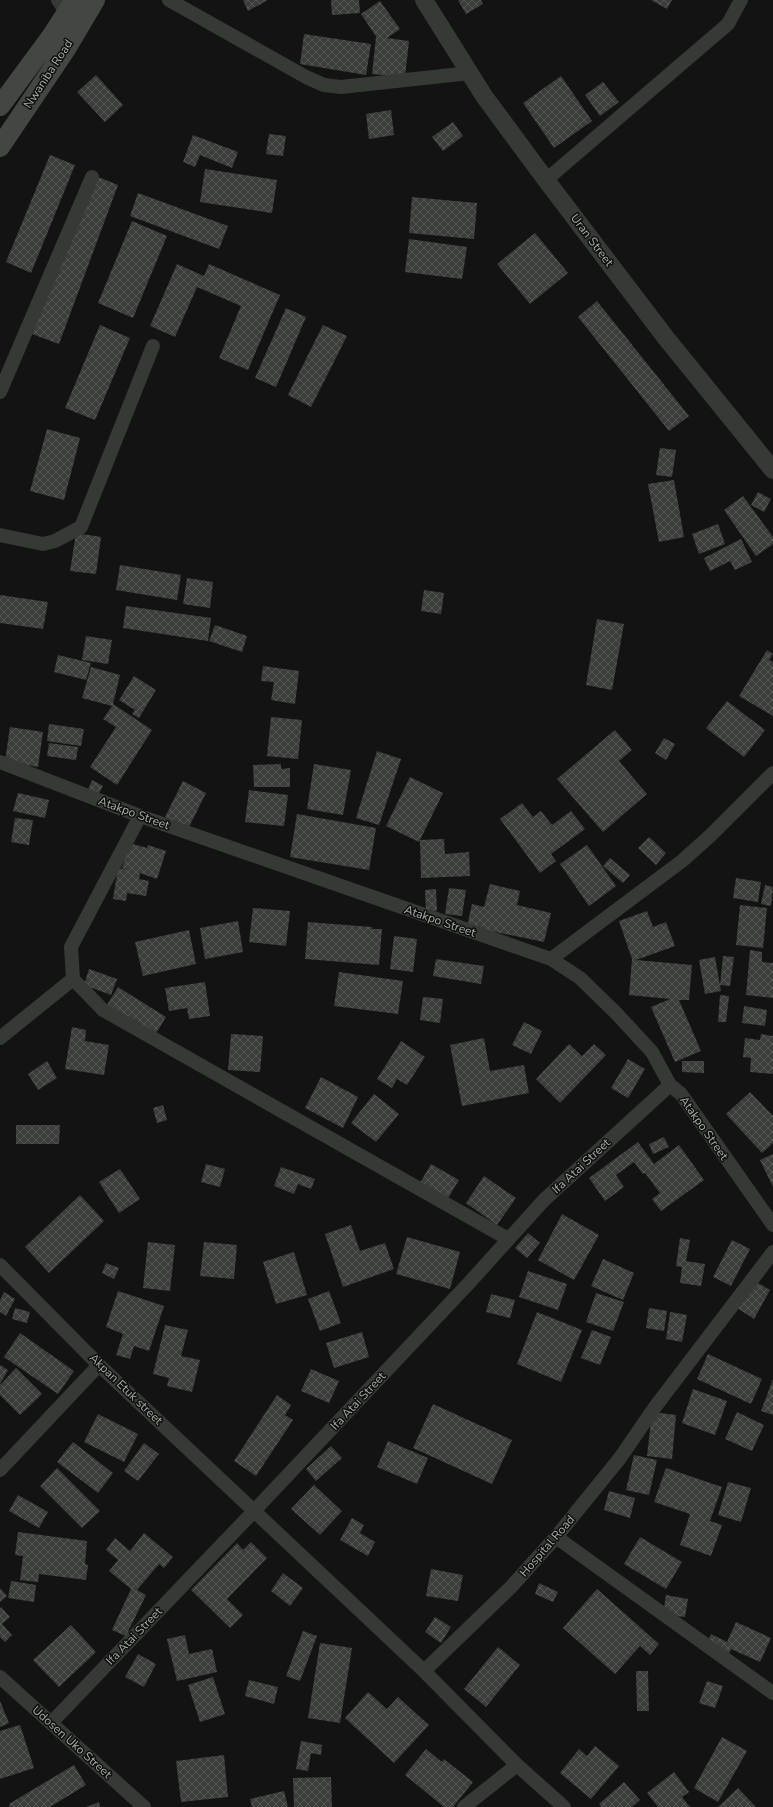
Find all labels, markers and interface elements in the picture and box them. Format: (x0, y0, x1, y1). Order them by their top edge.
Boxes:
street label: Nwaniba Road (20, 36, 76, 112)
street label: Uran Street (567, 210, 618, 270)
street label: Atakpo Street (96, 793, 173, 834)
street label: Atakpo Street (402, 901, 479, 941)
street label: Atakpo Street (676, 1093, 732, 1164)
street label: Ifa Atai Street (548, 1134, 614, 1197)
street label: Akpan Etuk street (86, 1350, 167, 1429)
street label: Ifa Atai Street (327, 1368, 390, 1434)
street label: Hospital Road (516, 1512, 578, 1580)
street label: Ifa Atai Street (102, 1603, 166, 1668)
street label: Udosen Uko Street (29, 1702, 116, 1782)

